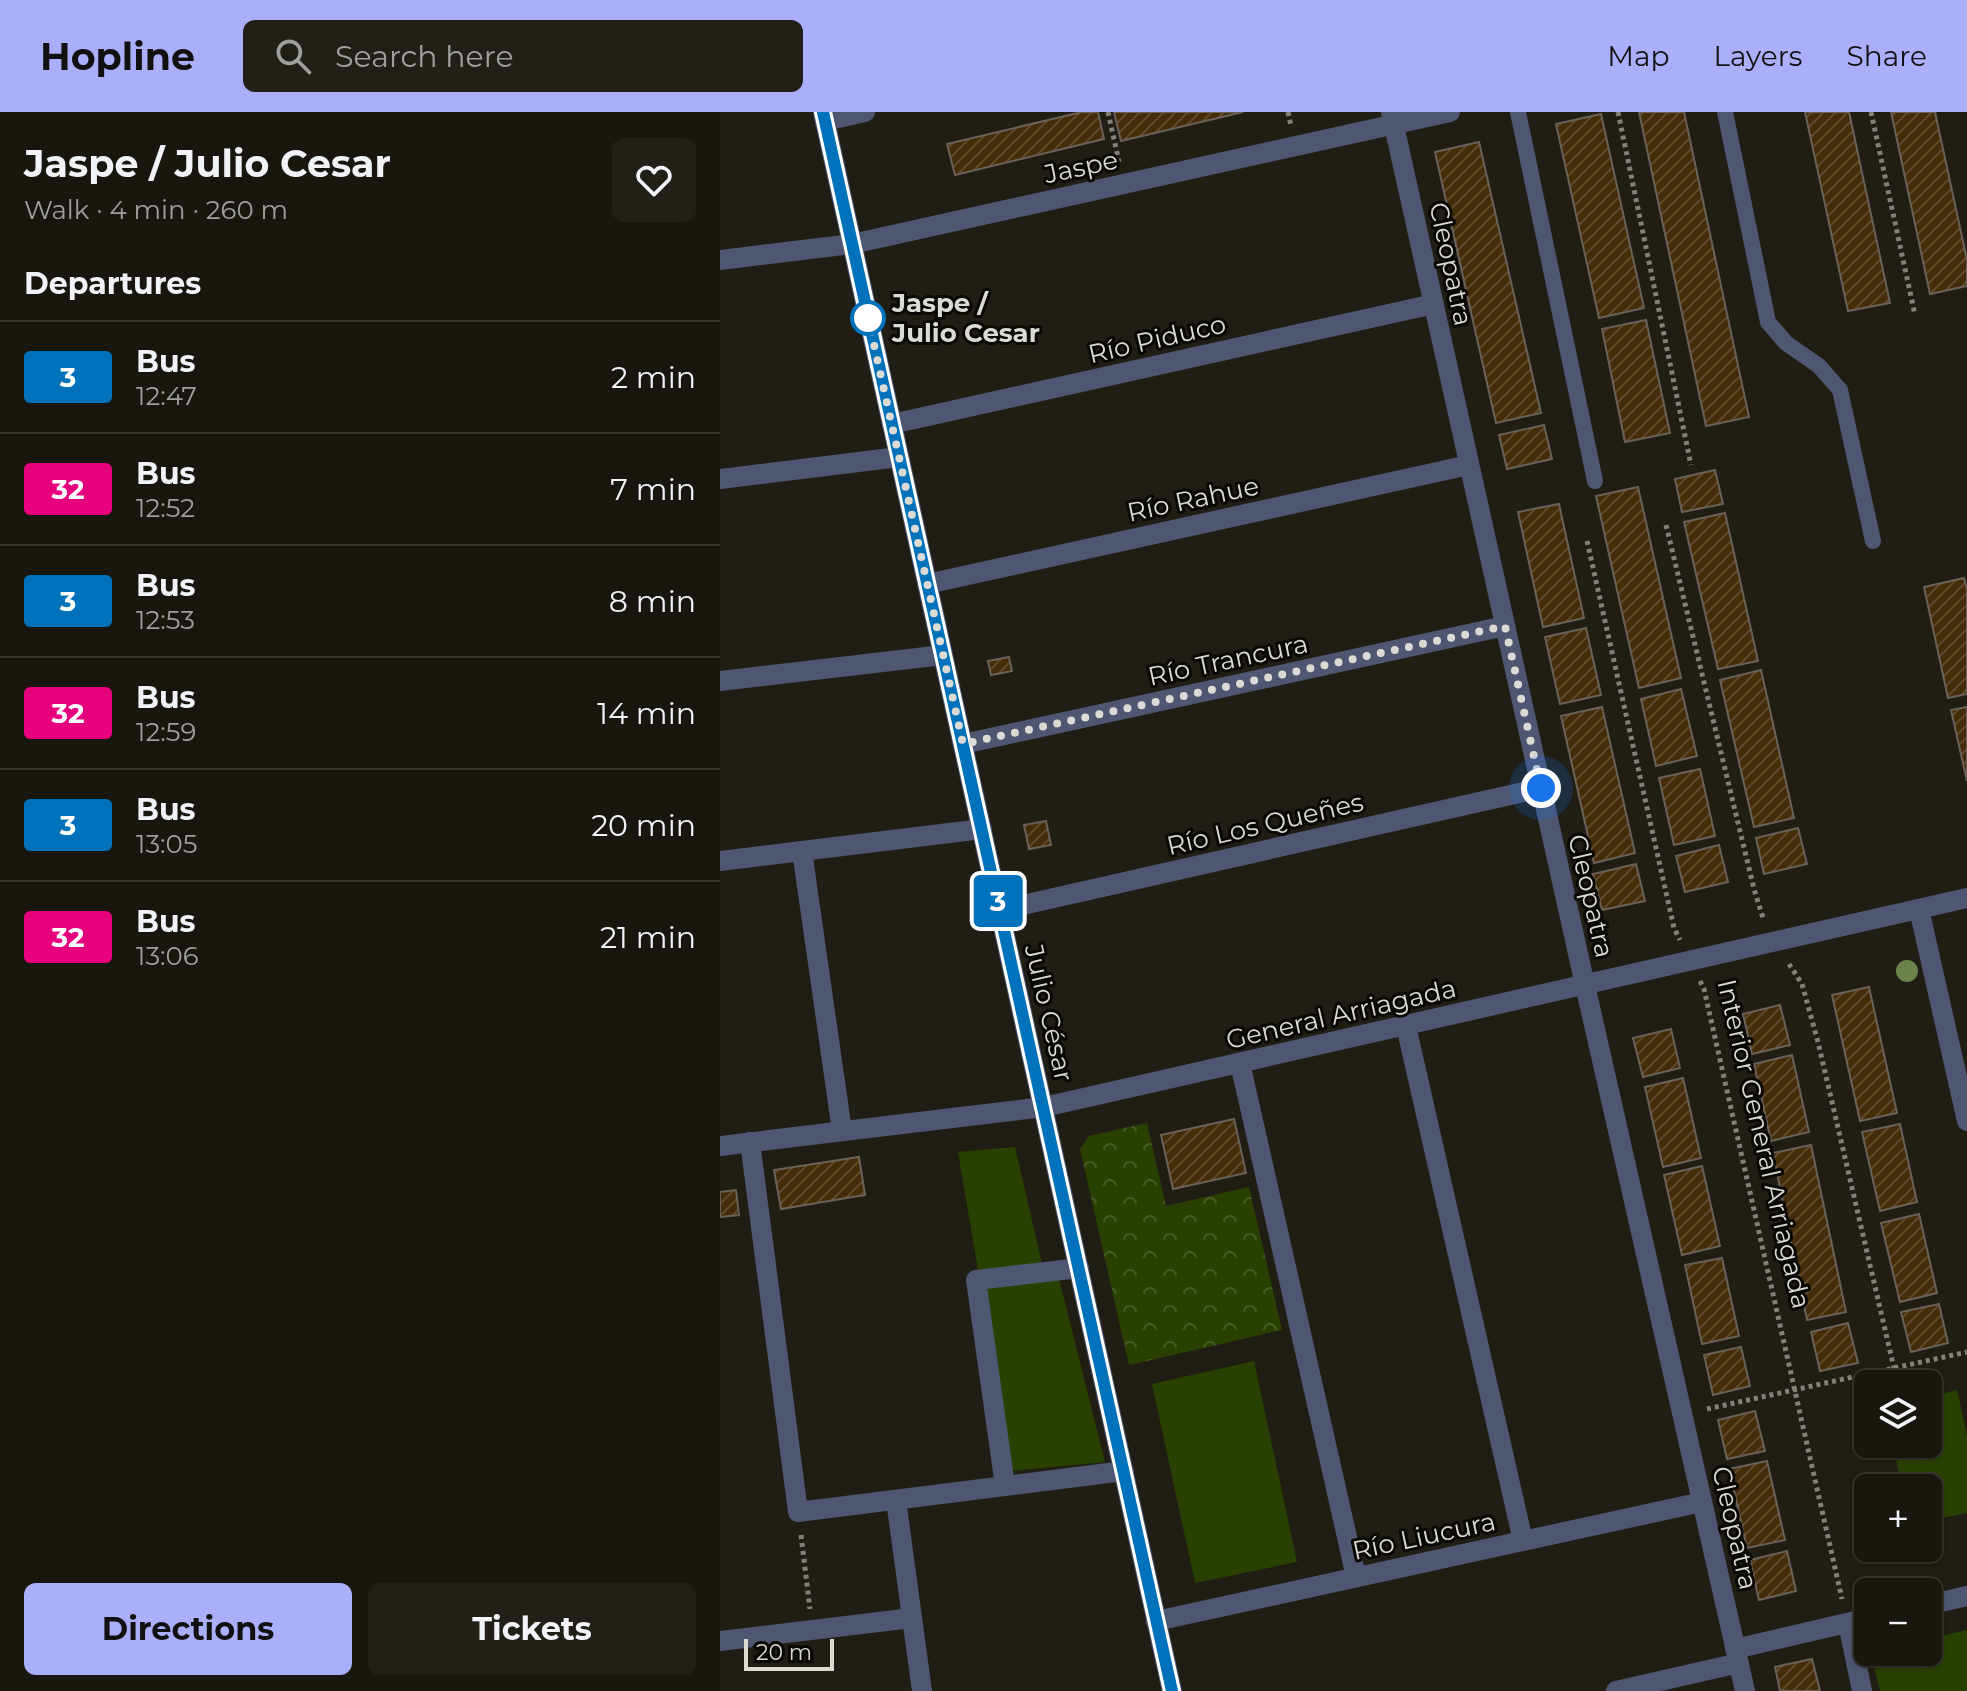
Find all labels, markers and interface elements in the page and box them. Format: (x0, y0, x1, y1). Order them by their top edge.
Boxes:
search box (243, 20, 803, 92)
text: Hopline (40, 33, 195, 80)
icon: search (271, 34, 315, 78)
text: Search here (335, 38, 514, 75)
text: Map (1607, 39, 1670, 73)
text: Layers (1714, 39, 1803, 73)
text: Share (1847, 39, 1927, 73)
button: heart (612, 138, 696, 222)
text: Jaspe / Julio Cesar (24, 140, 391, 187)
street label: Jaspe (1040, 144, 1121, 191)
text: Walk · 4 min · 260 m (24, 194, 288, 226)
street label: Cleopatra (1422, 199, 1480, 329)
text: Departures (24, 265, 201, 302)
place label: Jaspe / Julio Cesar (891, 287, 1040, 349)
marker: Jaspe / Julio Cesar (851, 301, 885, 335)
street label: Río Piduco (1085, 308, 1229, 370)
text: Bus (136, 343, 196, 380)
text: 2 min (611, 359, 696, 396)
text: 3 (60, 360, 76, 394)
text: 12:47 (136, 380, 197, 412)
text: Bus (136, 455, 196, 492)
street label: Río Rahue (1124, 469, 1262, 529)
text: 7 min (610, 471, 696, 508)
text: 32 (52, 472, 84, 506)
text: 12:52 (136, 492, 195, 524)
text: Bus (136, 567, 196, 604)
text: 8 min (609, 583, 696, 620)
text: 3 (60, 584, 76, 618)
text: 12:53 (136, 604, 195, 636)
street label: Río Trancura (1145, 627, 1311, 693)
text: Bus (136, 679, 196, 716)
text: 14 min (597, 695, 696, 732)
text: 32 (52, 696, 84, 730)
text: 12:59 (136, 716, 196, 748)
your location (1521, 768, 1561, 808)
street label: Río Los Queñes (1164, 786, 1366, 862)
text: Bus (136, 791, 196, 828)
text: 20 min (591, 807, 696, 844)
text: 3 (60, 808, 76, 842)
text: 13:05 (136, 828, 198, 860)
street label: Cleopatra (1561, 831, 1621, 961)
line badge: 3 (972, 875, 1024, 927)
text: 3 (990, 884, 1006, 918)
text: Bus (136, 903, 196, 940)
text: 21 min (600, 919, 696, 956)
text: 32 (52, 920, 84, 954)
text: 13:06 (136, 940, 199, 972)
street label: Julio César (1017, 940, 1080, 1085)
street label: General Arriagada (1223, 972, 1459, 1056)
street label: Interior General Arriagada (1710, 976, 1818, 1312)
map controls (1854, 1370, 1942, 1666)
button: layers (1854, 1370, 1942, 1458)
street label: Cleopatra (1705, 1463, 1765, 1593)
button: + (1854, 1474, 1942, 1562)
street label: Río Liucura (1350, 1505, 1498, 1567)
button: − (1854, 1578, 1942, 1666)
button: Directions (24, 1583, 352, 1675)
button: Tickets (368, 1583, 696, 1675)
scale bar (744, 1635, 834, 1671)
text: 20 m (756, 1639, 812, 1666)

